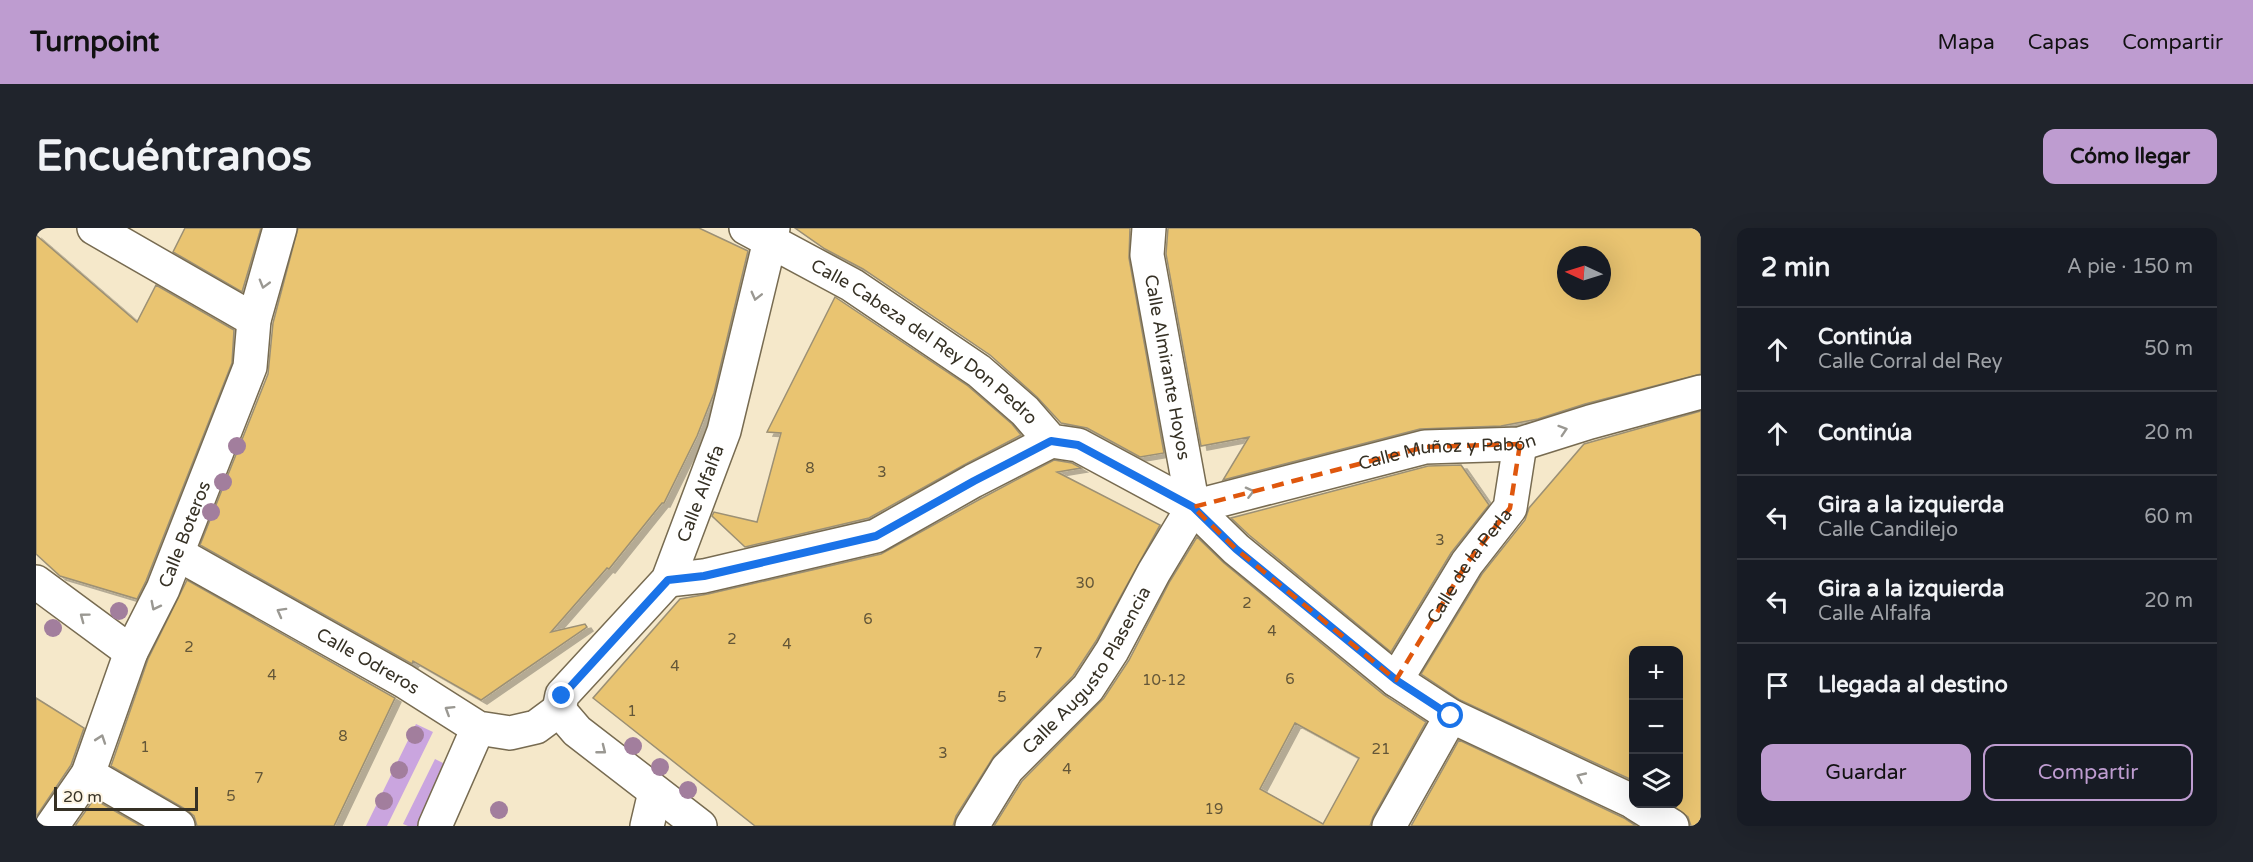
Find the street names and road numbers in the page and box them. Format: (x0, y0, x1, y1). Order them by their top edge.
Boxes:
street label: Calle Cabeza del Rey Don Pedro (807, 254, 1042, 429)
street label: Calle Almirante Hoyos (1140, 273, 1195, 462)
street label: Calle Muñoz y Pabón (1356, 429, 1539, 475)
street label: Calle Alfalfa (672, 442, 729, 545)
street label: Calle Boteros (154, 478, 215, 591)
street label: Calle de la Perla (1422, 503, 1517, 627)
street label: Calle Augusto Plasencia (1017, 582, 1155, 759)
street label: Calle Odreros (312, 623, 424, 699)

